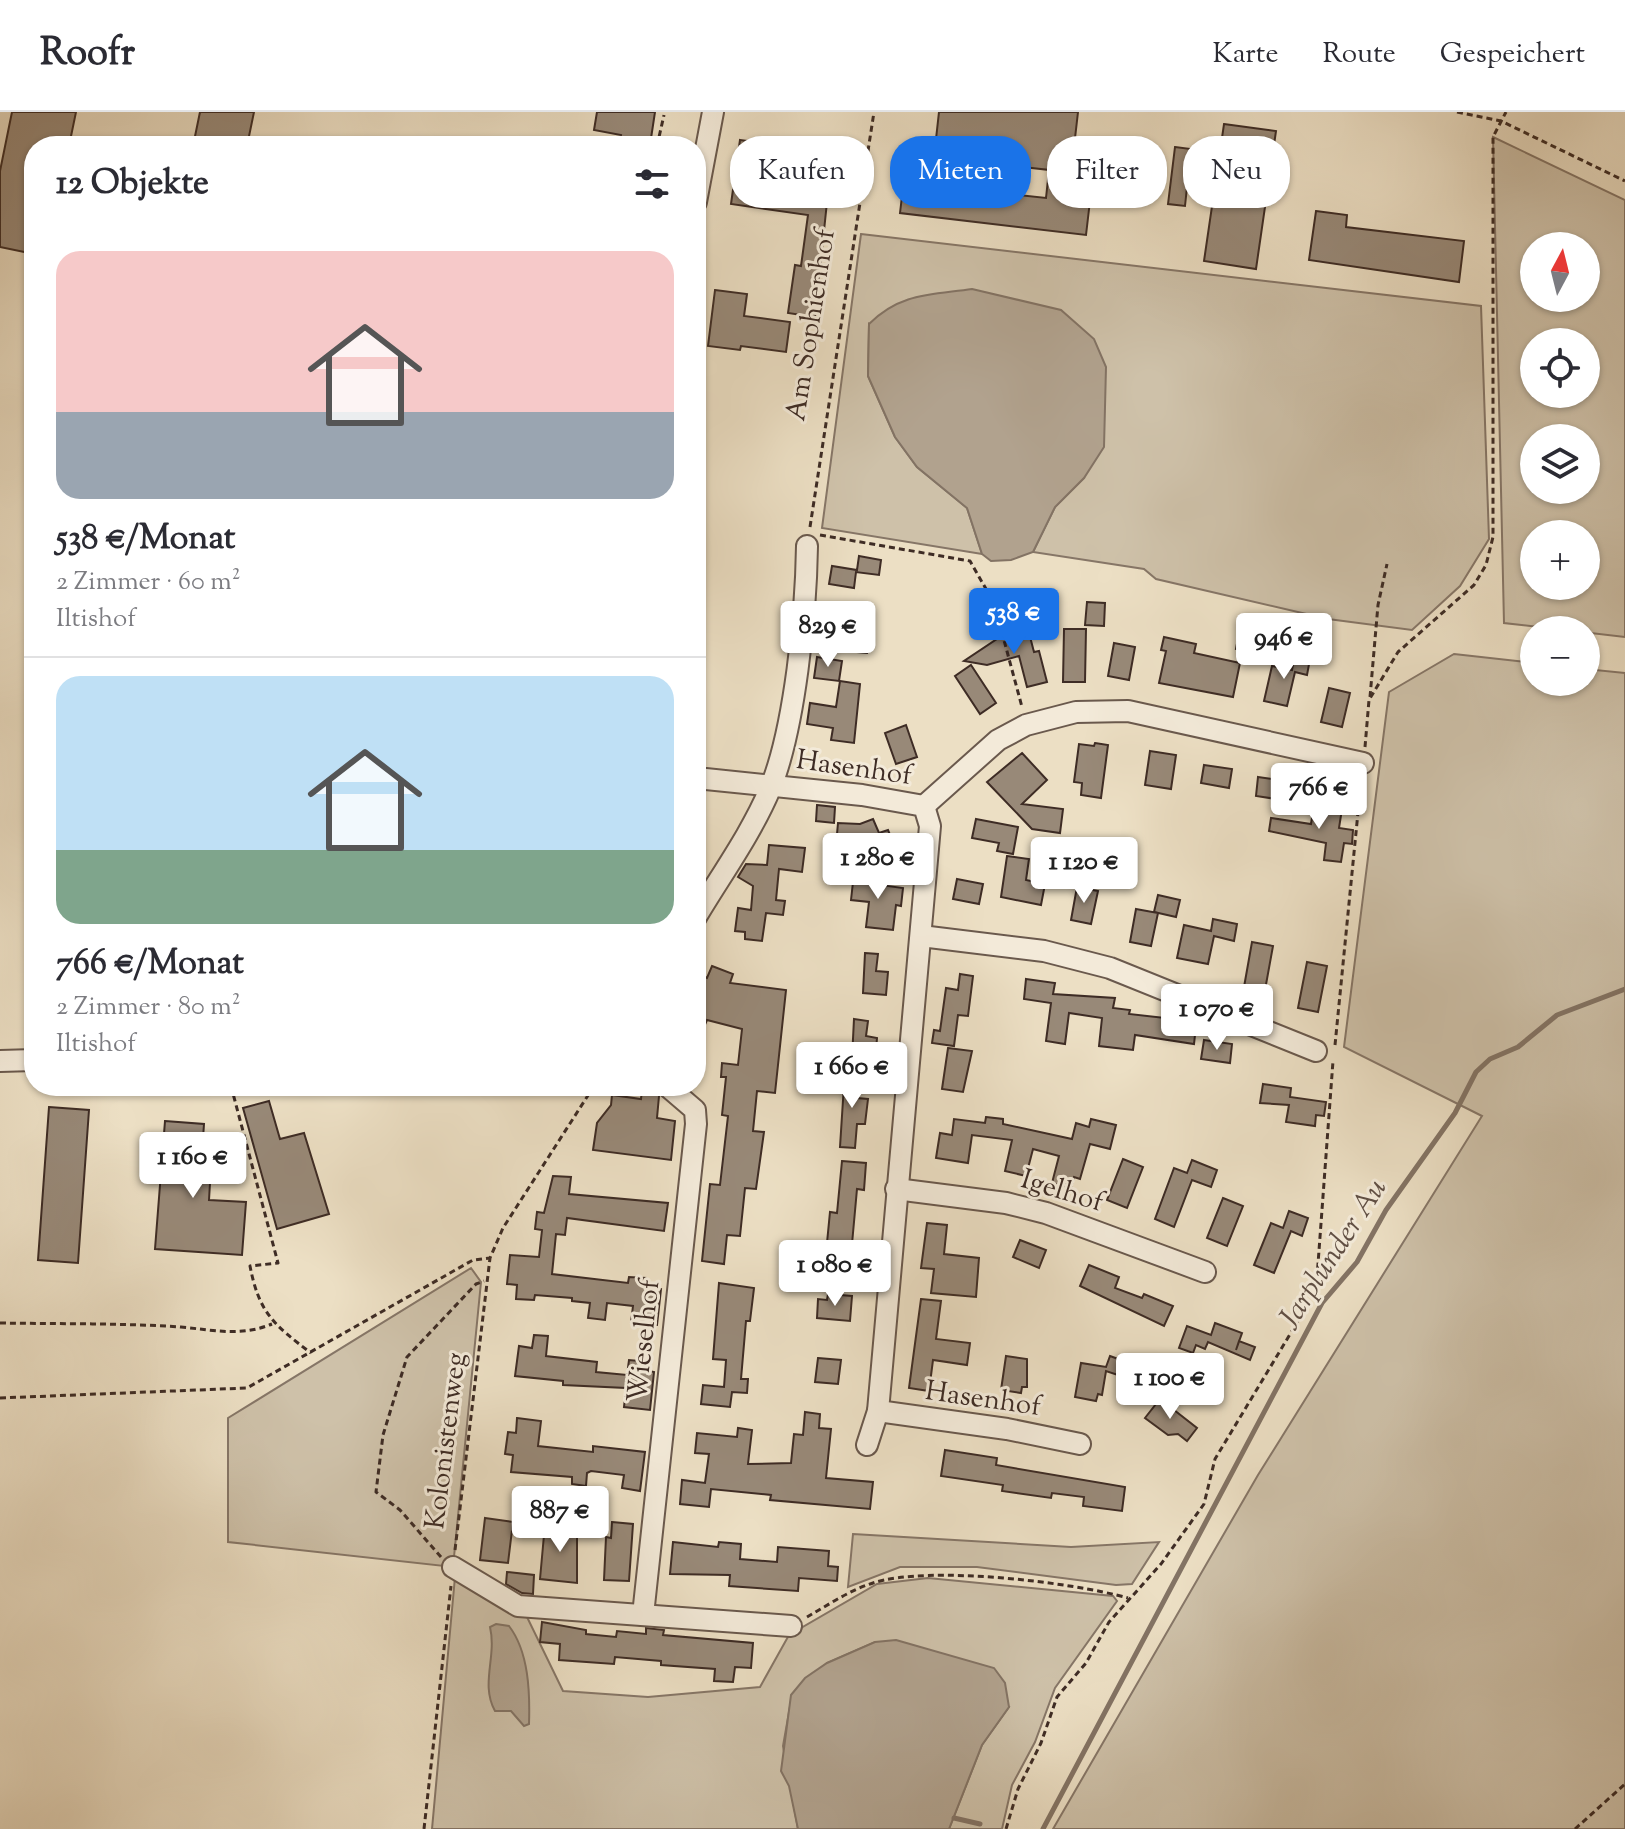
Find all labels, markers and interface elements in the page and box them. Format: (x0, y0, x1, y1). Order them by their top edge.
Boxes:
text: Roofr (40, 28, 135, 82)
text: Karte (1213, 35, 1278, 75)
text: Route (1322, 35, 1396, 75)
text: Gespeichert (1440, 35, 1585, 75)
chip: Kaufen (730, 136, 874, 208)
chip: Mieten (890, 136, 1031, 208)
chip: Filter (1047, 136, 1167, 208)
chip: Neu (1183, 136, 1290, 208)
text: 12 Objekte (56, 160, 209, 209)
icon: filters (630, 162, 674, 206)
street label: Am Sophienhof (777, 225, 847, 424)
north arrow (1520, 232, 1600, 312)
map controls (1520, 232, 1600, 696)
icon: home (293, 303, 437, 447)
button: locate (1520, 328, 1600, 408)
button: layers (1520, 424, 1600, 504)
text: 538 €/Monat (56, 515, 235, 564)
button: + (1520, 520, 1600, 600)
text: 2 Zimmer · 60 m² (56, 564, 240, 601)
pin: 538 € (958, 588, 1070, 656)
text: 538 € (987, 595, 1041, 632)
text: Iltishof (56, 601, 136, 638)
pin: 829 € (772, 601, 884, 669)
text: 829 € (798, 608, 858, 645)
pin: 946 € (1228, 613, 1340, 681)
button: − (1520, 616, 1600, 696)
text: 946 € (1254, 620, 1314, 657)
icon: home (293, 728, 437, 872)
street label: Hasenhof (793, 741, 916, 797)
pin: 766 € (1263, 763, 1375, 831)
text: 766 € (1289, 770, 1349, 807)
pin: 1 280 € (804, 833, 952, 901)
pin: 1 120 € (1010, 837, 1158, 905)
text: 1 280 € (841, 840, 915, 877)
text: 1 120 € (1049, 844, 1119, 881)
text: 766 €/Monat (56, 940, 244, 989)
pin: 1 070 € (1143, 984, 1291, 1052)
text: 2 Zimmer · 80 m² (56, 989, 241, 1026)
text: 1 070 € (1179, 991, 1255, 1028)
text: Iltishof (56, 1026, 136, 1063)
pin: 1 660 € (778, 1042, 926, 1110)
text: 1 660 € (814, 1049, 890, 1086)
pin: 1 160 € (119, 1132, 267, 1200)
text: 1 160 € (157, 1139, 229, 1176)
street label: Igelhof (1016, 1161, 1110, 1224)
water label: Jarplunder Au (1269, 1170, 1399, 1338)
pin: 1 080 € (761, 1240, 909, 1308)
text: 1 080 € (797, 1247, 873, 1284)
street label: Wieselhof (619, 1276, 671, 1404)
street label: Kolonistenweg (416, 1350, 478, 1532)
pin: 1 100 € (1096, 1353, 1244, 1421)
text: 1 100 € (1134, 1360, 1206, 1397)
street label: Hasenhof (922, 1372, 1045, 1428)
pin: 887 € (504, 1486, 616, 1554)
text: 887 € (530, 1493, 590, 1530)

